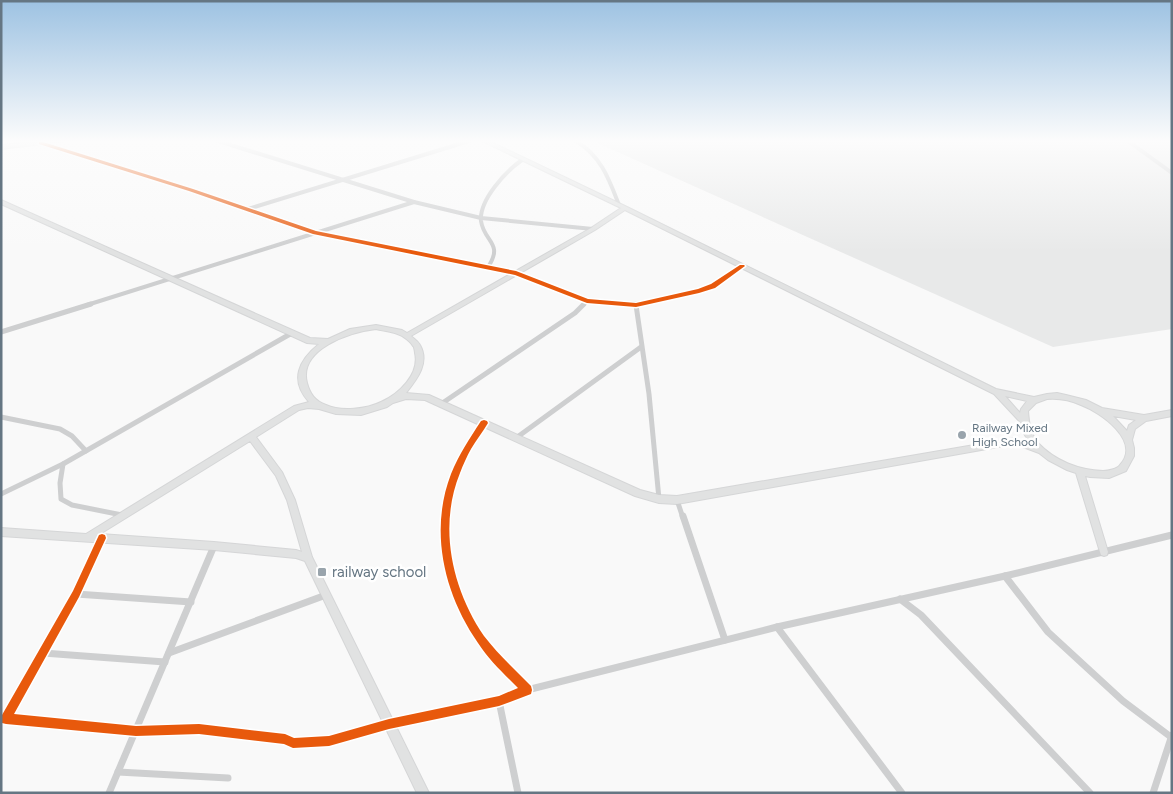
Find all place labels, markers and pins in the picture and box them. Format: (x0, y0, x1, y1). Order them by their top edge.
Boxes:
place label: Railway Mixed High School (972, 421, 1048, 449)
marker: Railway Mixed High School (956, 429, 968, 441)
place label: railway school (332, 563, 426, 581)
marker: railway school (316, 566, 328, 578)

